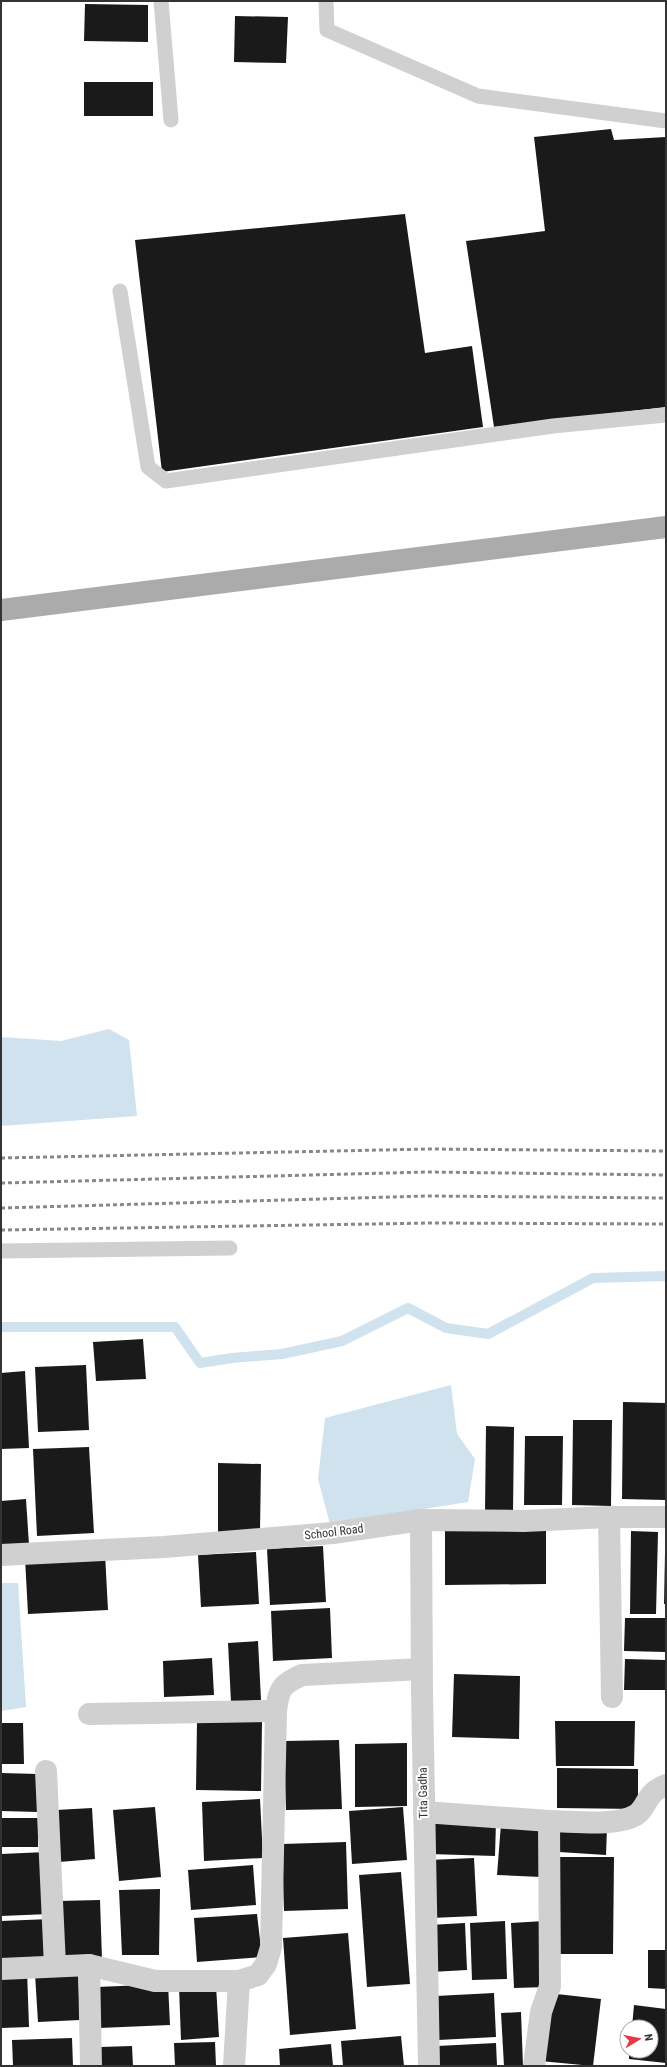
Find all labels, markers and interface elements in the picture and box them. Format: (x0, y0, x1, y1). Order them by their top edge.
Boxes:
street label: School Road (304, 1521, 364, 1543)
street label: Tita Gadha (416, 1767, 430, 1819)
north arrow (619, 2019, 659, 2059)
text: N (641, 2033, 655, 2042)

